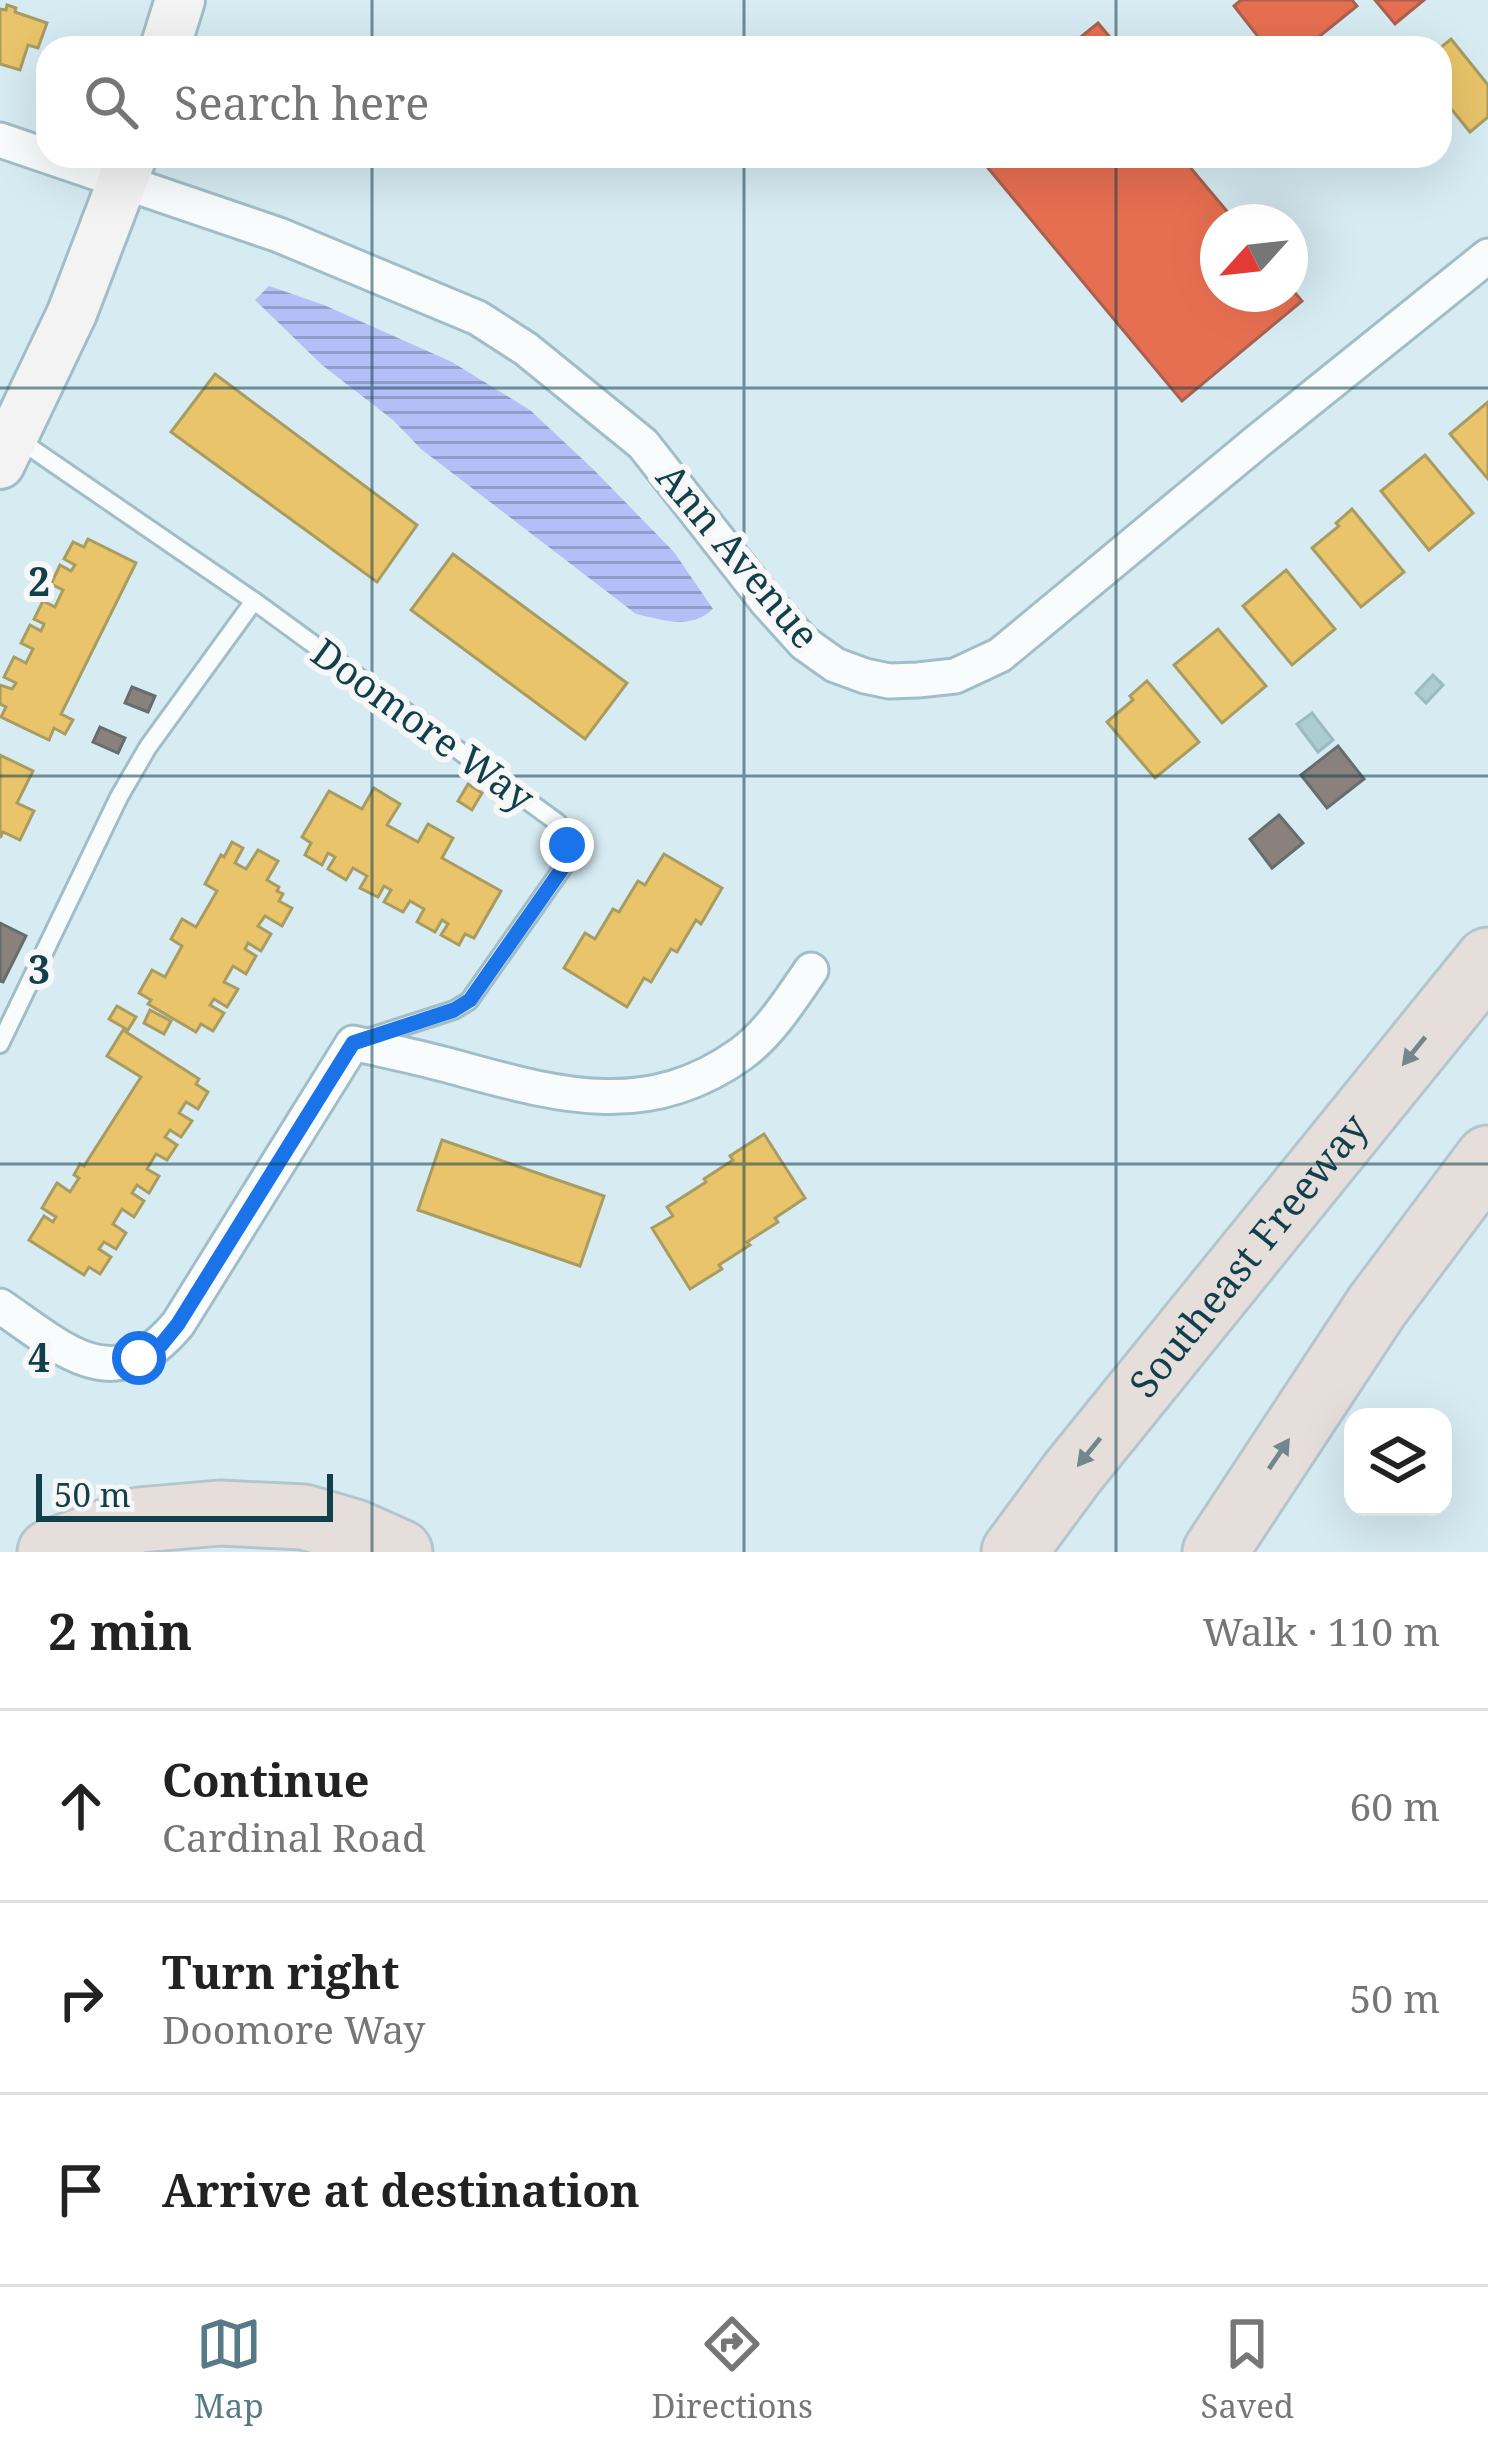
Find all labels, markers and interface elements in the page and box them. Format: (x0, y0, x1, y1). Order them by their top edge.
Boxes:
search box (36, 36, 1452, 168)
icon: search (78, 69, 144, 135)
text: Search here (174, 72, 429, 133)
north arrow (1200, 204, 1308, 312)
street label: Ann Avenue (646, 451, 833, 659)
text: 2 (28, 554, 50, 607)
street label: Doomore Way (302, 625, 547, 823)
route end (540, 818, 594, 872)
text: 3 (28, 942, 50, 995)
one-way arrow (1402, 1035, 1427, 1066)
street label: Southeast Freeway (1116, 1101, 1379, 1408)
text: 4 (28, 1330, 50, 1383)
route start (112, 1331, 166, 1385)
map controls (1344, 1408, 1452, 1516)
button: layers (1344, 1408, 1452, 1516)
one-way arrow (1077, 1436, 1102, 1467)
one-way arrow (1268, 1438, 1290, 1471)
scale bar (36, 1468, 333, 1521)
text: 50 m (54, 1472, 131, 1517)
text: 2 min (48, 1595, 192, 1665)
text: Walk · 110 m (1203, 1604, 1440, 1657)
text: Continue (162, 1749, 370, 1810)
icon: ahead (48, 1773, 114, 1839)
text: 60 m (1349, 1779, 1440, 1832)
text: Cardinal Road (162, 1810, 426, 1863)
text: Turn right (162, 1941, 399, 2002)
icon: right (48, 1965, 114, 2031)
text: 50 m (1349, 1971, 1440, 2024)
text: Doomore Way (162, 2002, 425, 2055)
icon: arrive (48, 2157, 114, 2223)
text: Arrive at destination (162, 2159, 640, 2220)
tab: Map (194, 2311, 264, 2428)
tab: Directions (651, 2311, 813, 2428)
tab: Saved (1201, 2311, 1294, 2428)

